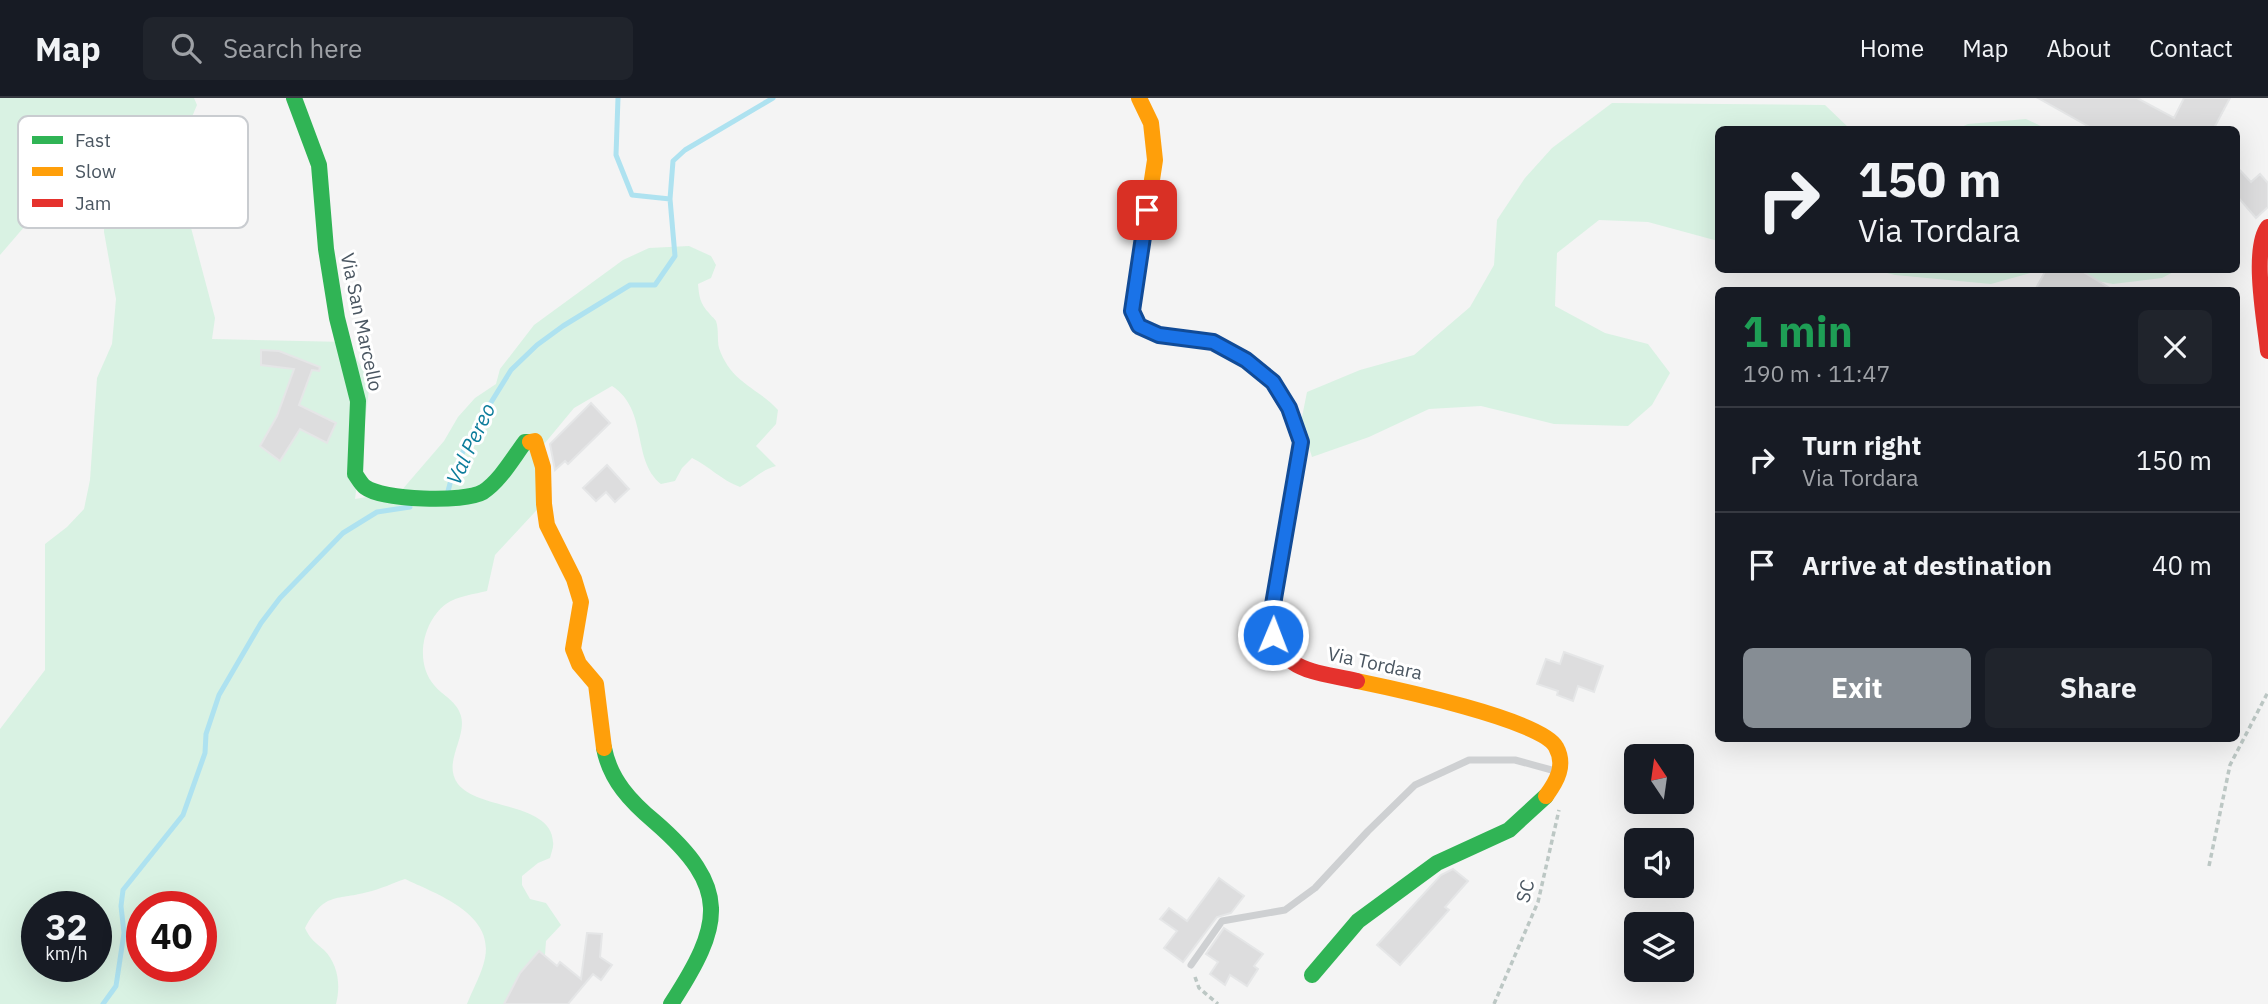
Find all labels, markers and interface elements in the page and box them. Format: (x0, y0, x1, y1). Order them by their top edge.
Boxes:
search box (143, 17, 633, 80)
text: Map (35, 27, 101, 70)
icon: search (167, 29, 205, 67)
text: Search here (223, 31, 362, 65)
text: Home (1860, 32, 1924, 64)
text: Map (1962, 32, 2008, 64)
text: About (2046, 32, 2111, 64)
text: Contact (2149, 32, 2233, 64)
legend (18, 116, 248, 228)
text: Fast (75, 128, 111, 152)
text: 150 m (1858, 147, 2002, 210)
icon: right (1743, 154, 1834, 245)
text: Slow (75, 159, 116, 183)
pin (1117, 180, 1177, 240)
text: Jam (75, 191, 111, 215)
icon: arrive (1128, 191, 1166, 229)
text: Via Tordara (1858, 209, 2020, 251)
street label: Via San Marcello (336, 251, 388, 393)
text: 1 min (1743, 304, 1853, 359)
button: close (2138, 310, 2212, 384)
text: 190 m · 11:47 (1743, 358, 1890, 388)
water label: Val Pereo (439, 398, 501, 489)
text: Turn right (1802, 428, 1921, 462)
icon: right (1743, 441, 1781, 479)
text: 150 m (2136, 443, 2212, 477)
text: Via Tordara (1802, 462, 1919, 492)
icon: arrive (1743, 546, 1781, 584)
text: Arrive at destination (1802, 548, 2052, 582)
text: 40 m (2152, 548, 2212, 582)
position arrow (1236, 598, 1310, 672)
street label: Via Tordara (1325, 641, 1425, 685)
button: Exit (1743, 648, 1971, 728)
button: Share (1985, 648, 2212, 728)
north arrow (1624, 744, 1694, 814)
map controls (1624, 744, 1694, 982)
button: sound (1624, 828, 1694, 898)
street label: SC (1510, 877, 1540, 905)
speed limit sign: 40 (126, 891, 217, 982)
text: 32 (45, 904, 88, 950)
button: layers (1624, 912, 1694, 982)
text: km/h (45, 942, 88, 965)

